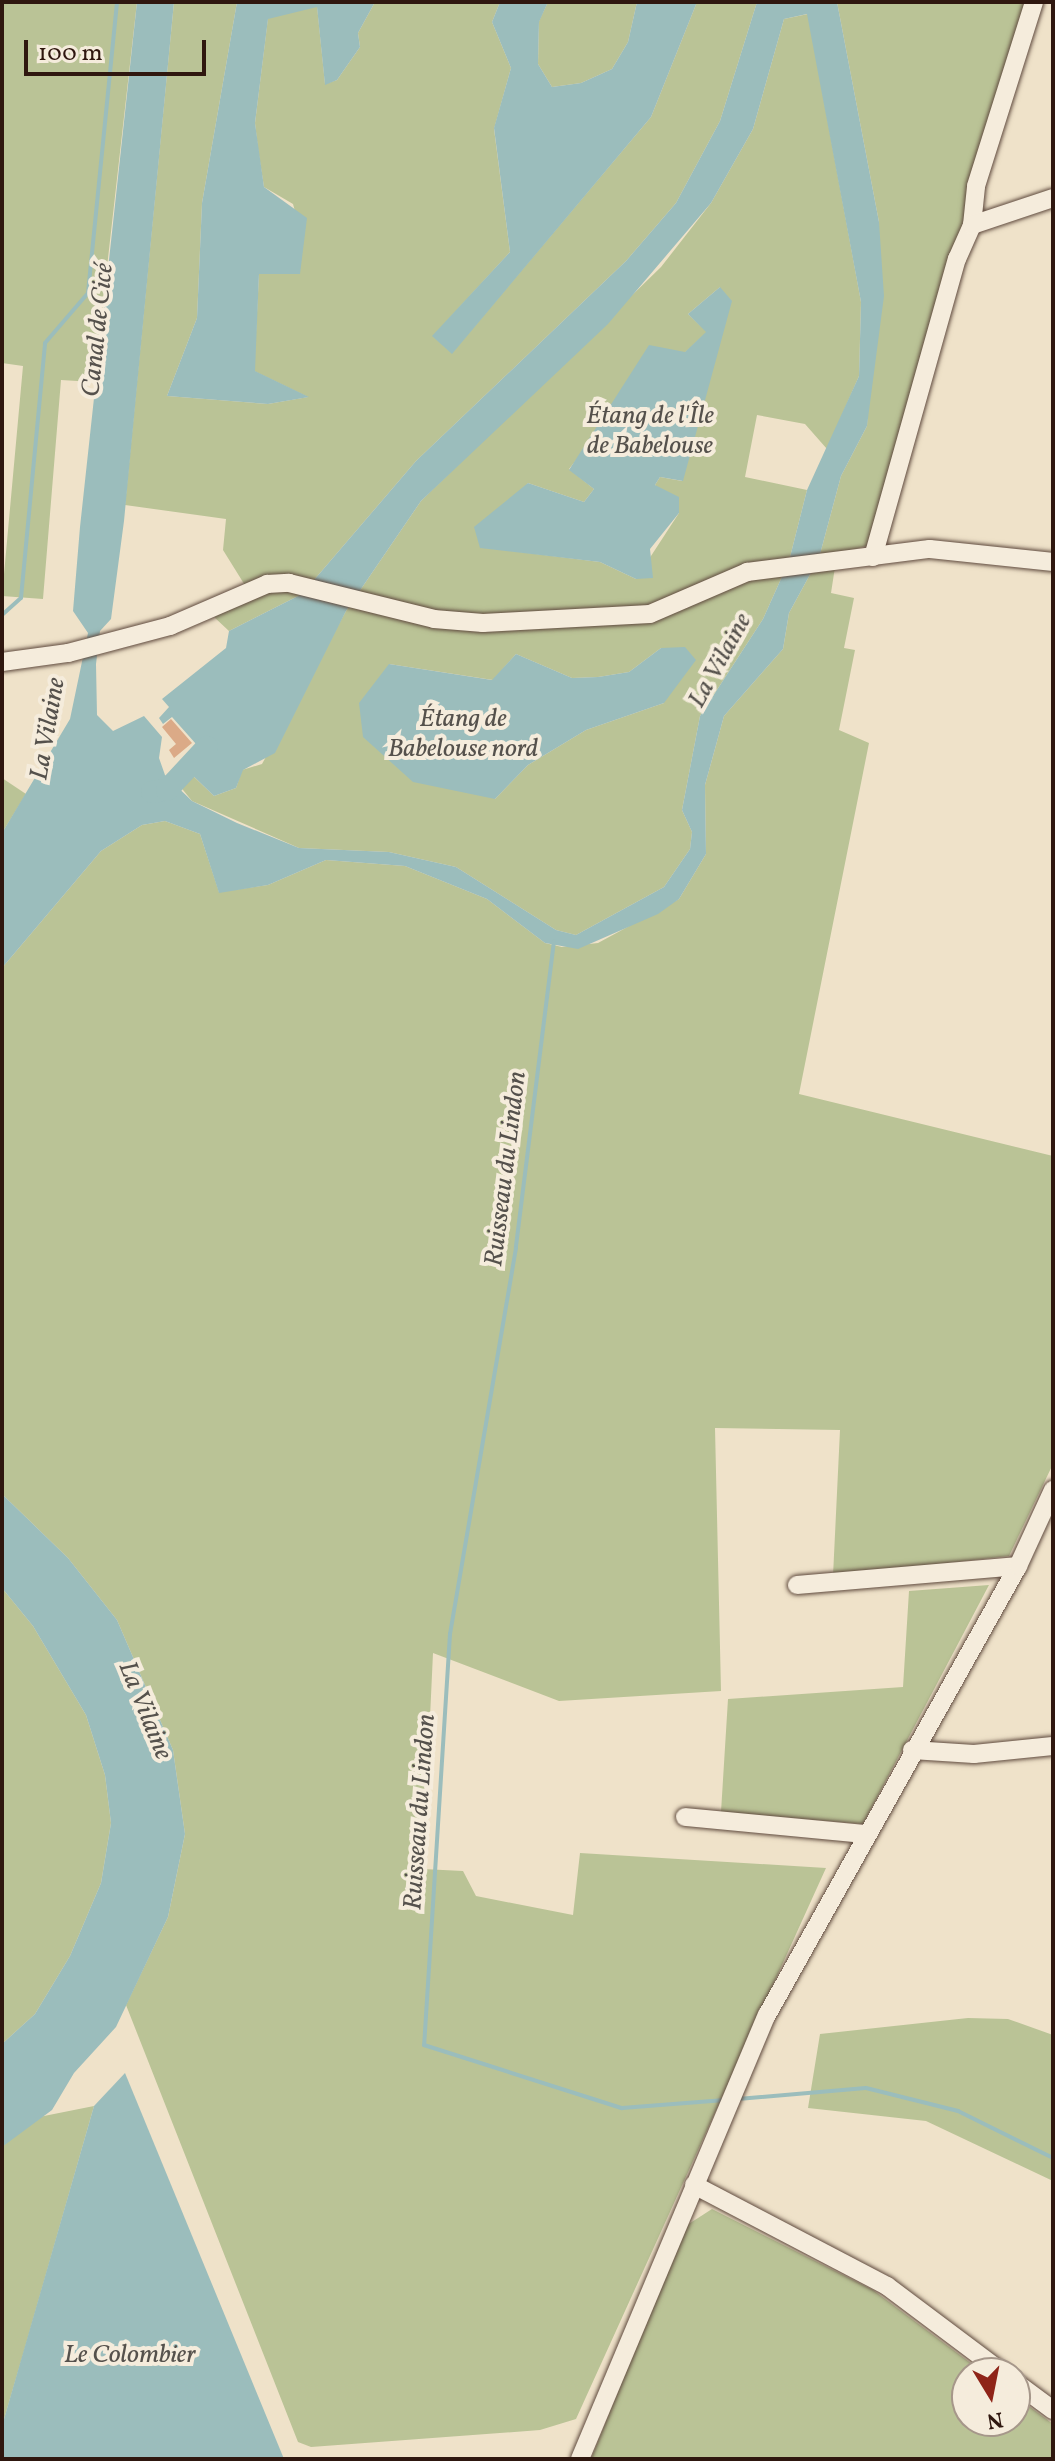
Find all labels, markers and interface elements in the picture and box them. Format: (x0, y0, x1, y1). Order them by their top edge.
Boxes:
scale bar (28, 24, 210, 74)
text: 100 m (38, 37, 103, 71)
water label: Canal de Cicé (76, 262, 122, 398)
water label: Étang de l'Île de Babelouse (586, 401, 714, 462)
water label: La Vilaine (682, 608, 760, 714)
water label: La Vilaine (25, 675, 73, 783)
water label: Étang de Babelouse nord (388, 704, 538, 766)
water label: Ruisseau du Lindon (480, 1070, 534, 1268)
water label: La Vilaine (110, 1657, 178, 1765)
water label: Ruisseau du Lindon (399, 1713, 443, 1911)
water label: Le Colombier (64, 2340, 196, 2372)
north arrow (951, 2357, 1031, 2437)
text: N (984, 2403, 1005, 2436)

